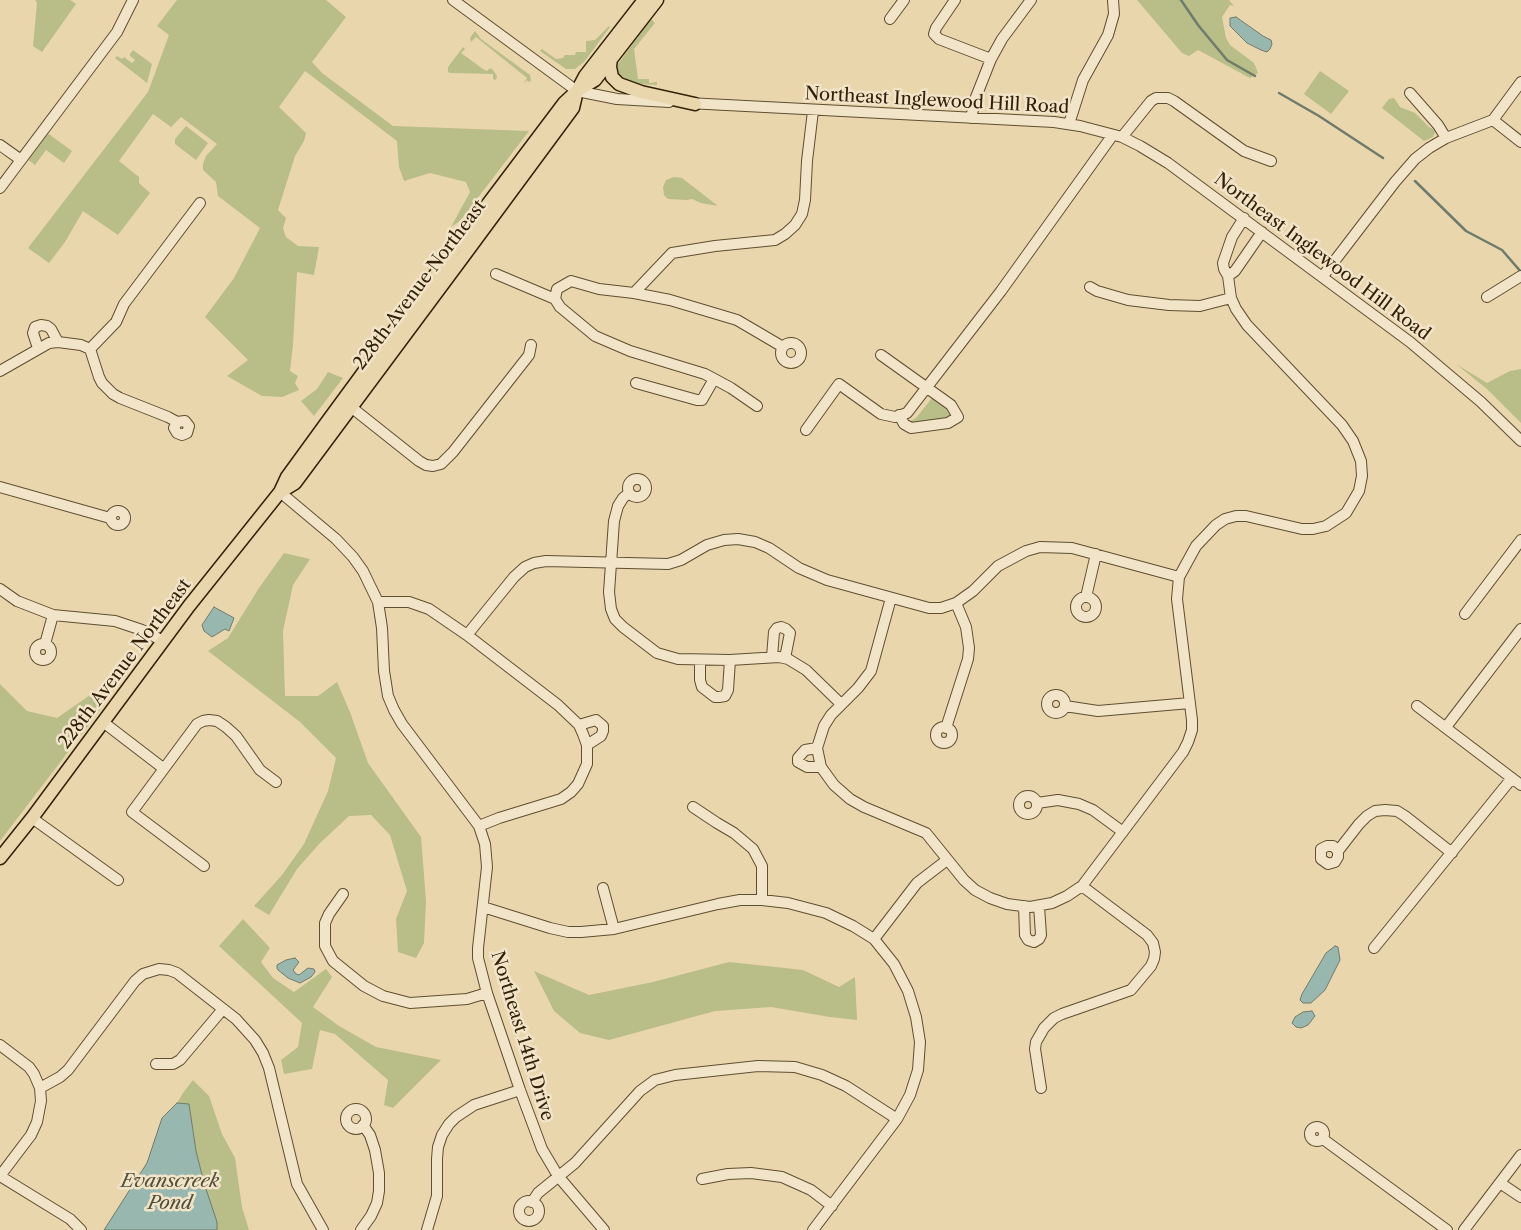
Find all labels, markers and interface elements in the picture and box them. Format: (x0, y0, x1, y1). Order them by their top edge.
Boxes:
street label: Northeast Inglewood Hill Road (804, 83, 1070, 119)
street label: Northeast Inglewood Hill Road (1210, 169, 1434, 345)
street label: 228th Avenue Northeast (349, 196, 491, 374)
street label: 228th Avenue Northeast (54, 575, 196, 753)
street label: Northeast 14th Drive (486, 949, 558, 1123)
water label: Evanscreek Pond (121, 1171, 219, 1215)

